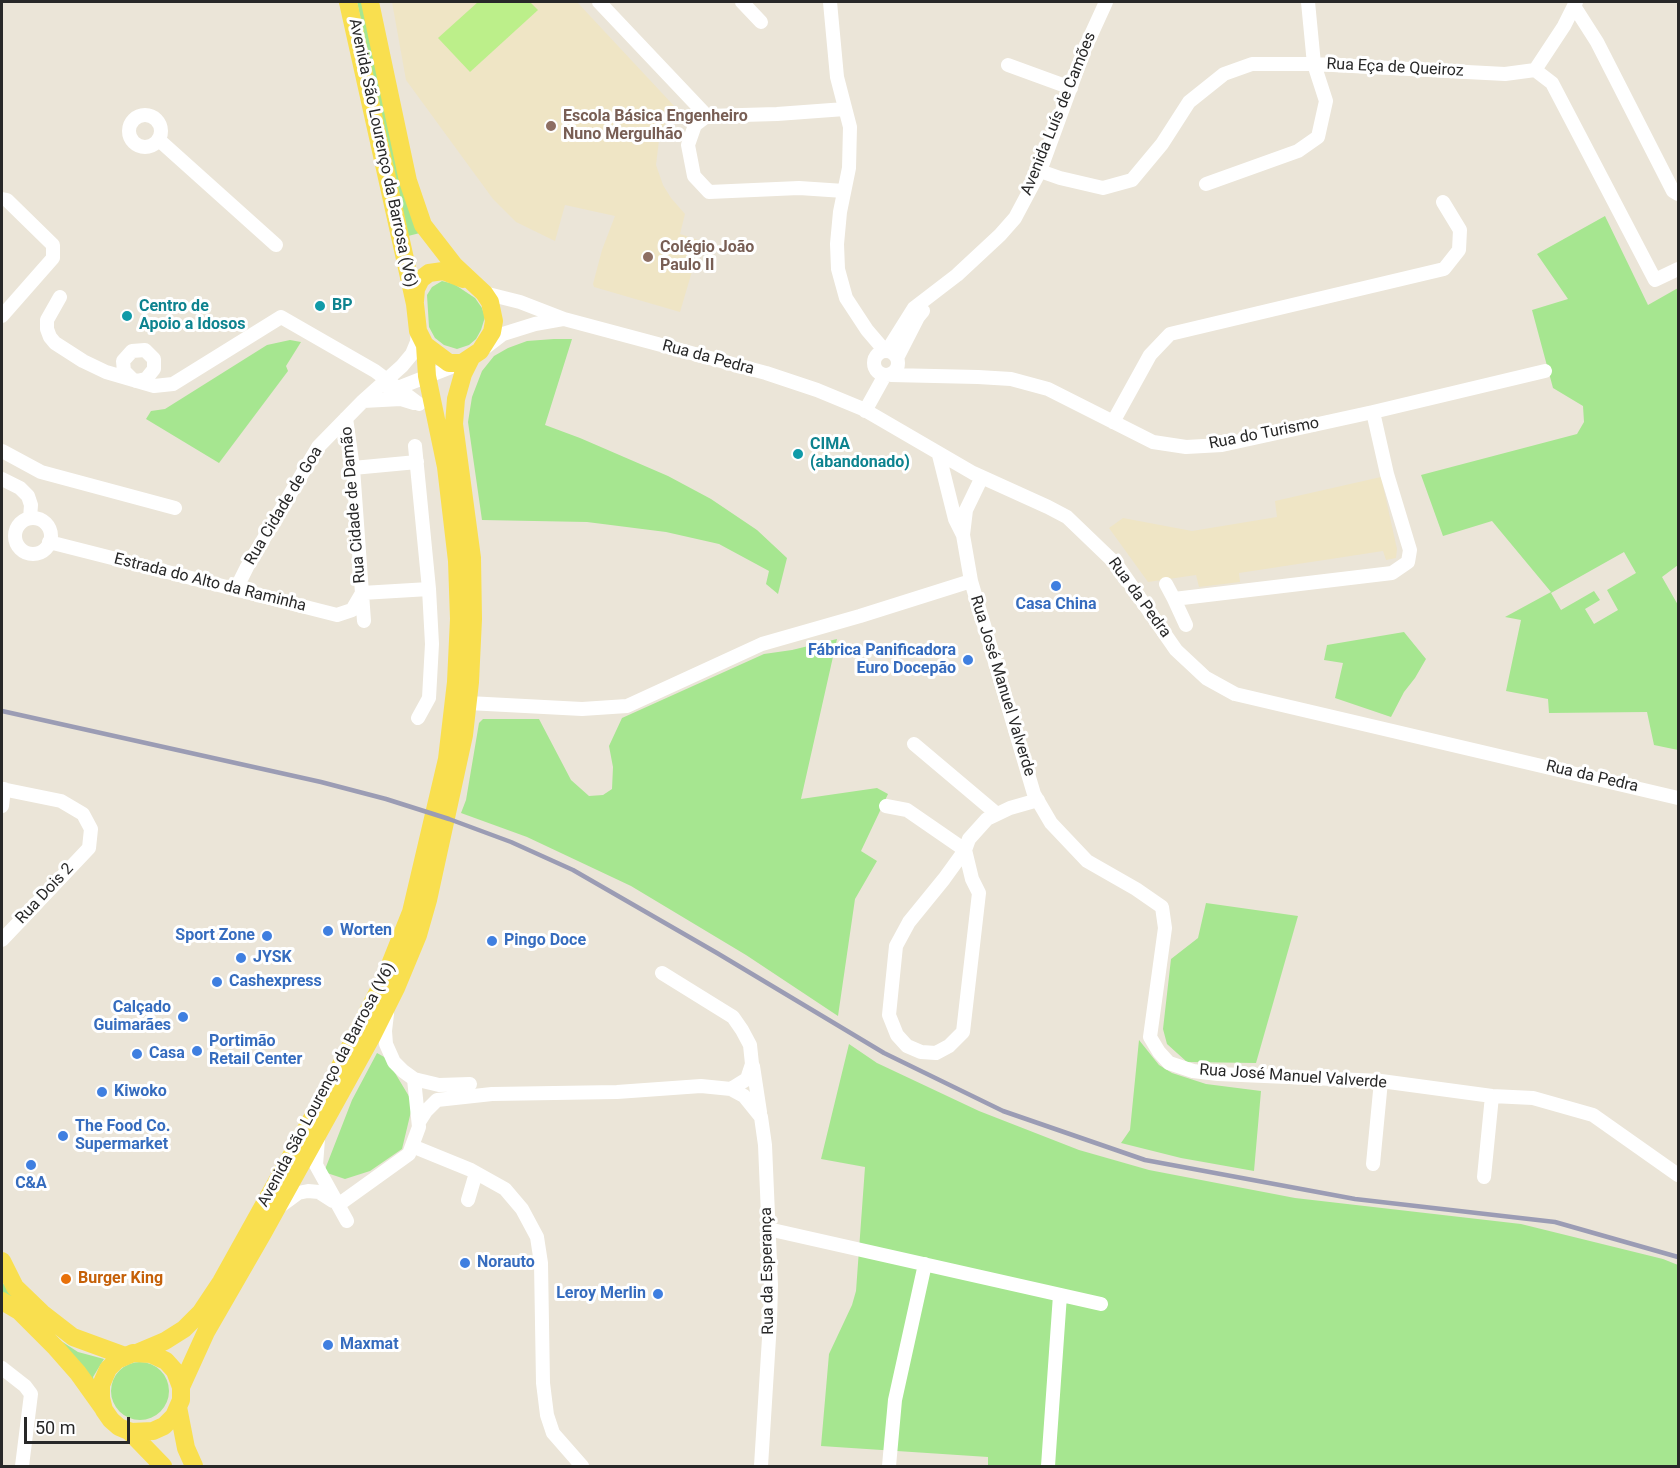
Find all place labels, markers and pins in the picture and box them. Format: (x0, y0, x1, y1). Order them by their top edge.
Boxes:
place label: Escola Básica Engenheiro Nuno Mergulhão (563, 107, 748, 145)
marker: Escola Básica Engenheiro Nuno Mergulhão (544, 119, 558, 133)
place label: Colégio João Paulo II (660, 238, 754, 276)
marker: Colégio João Paulo II (641, 250, 655, 264)
place label: BP (332, 296, 353, 316)
place label: Centro de Apoio a Idosos (139, 297, 245, 335)
marker: BP (313, 299, 327, 313)
marker: Centro de Apoio a Idosos (120, 309, 134, 323)
place label: CIMA (abandonado) (810, 435, 910, 473)
marker: CIMA (abandonado) (791, 447, 805, 461)
marker: Casa China (1049, 579, 1063, 593)
place label: Casa China (1016, 595, 1096, 615)
place label: Fábrica Panificadora Euro Docepão (808, 641, 956, 679)
marker: Fábrica Panificadora Euro Docepão (961, 653, 975, 667)
place label: Worten (340, 921, 392, 941)
marker: Worten (321, 924, 335, 938)
place label: Sport Zone (175, 926, 255, 946)
marker: Sport Zone (260, 929, 274, 943)
place label: Pingo Doce (504, 931, 586, 951)
marker: Pingo Doce (485, 934, 499, 948)
place label: JYSK (253, 948, 292, 968)
marker: JYSK (234, 951, 248, 965)
place label: Cashexpress (229, 972, 322, 992)
marker: Cashexpress (210, 975, 224, 989)
place label: Calçado Guimarães (93, 998, 171, 1036)
marker: Calçado Guimarães (176, 1010, 190, 1024)
place label: Portimão Retail Center (209, 1032, 302, 1070)
place label: Casa (149, 1044, 185, 1064)
marker: Portimão Retail Center (190, 1044, 204, 1058)
marker: Casa (130, 1047, 144, 1061)
place label: Kiwoko (114, 1082, 167, 1102)
marker: Kiwoko (95, 1085, 109, 1099)
place label: The Food Co. Supermarket (75, 1117, 170, 1155)
marker: The Food Co. Supermarket (56, 1129, 70, 1143)
marker: C&A (24, 1158, 38, 1172)
place label: C&A (15, 1174, 47, 1194)
place label: Norauto (477, 1253, 535, 1273)
marker: Norauto (458, 1256, 472, 1270)
place label: Burger King (78, 1269, 163, 1289)
marker: Burger King (59, 1272, 73, 1286)
place label: Leroy Merlin (556, 1284, 646, 1304)
marker: Leroy Merlin (651, 1287, 665, 1301)
place label: Maxmat (340, 1335, 399, 1355)
marker: Maxmat (321, 1338, 335, 1352)

